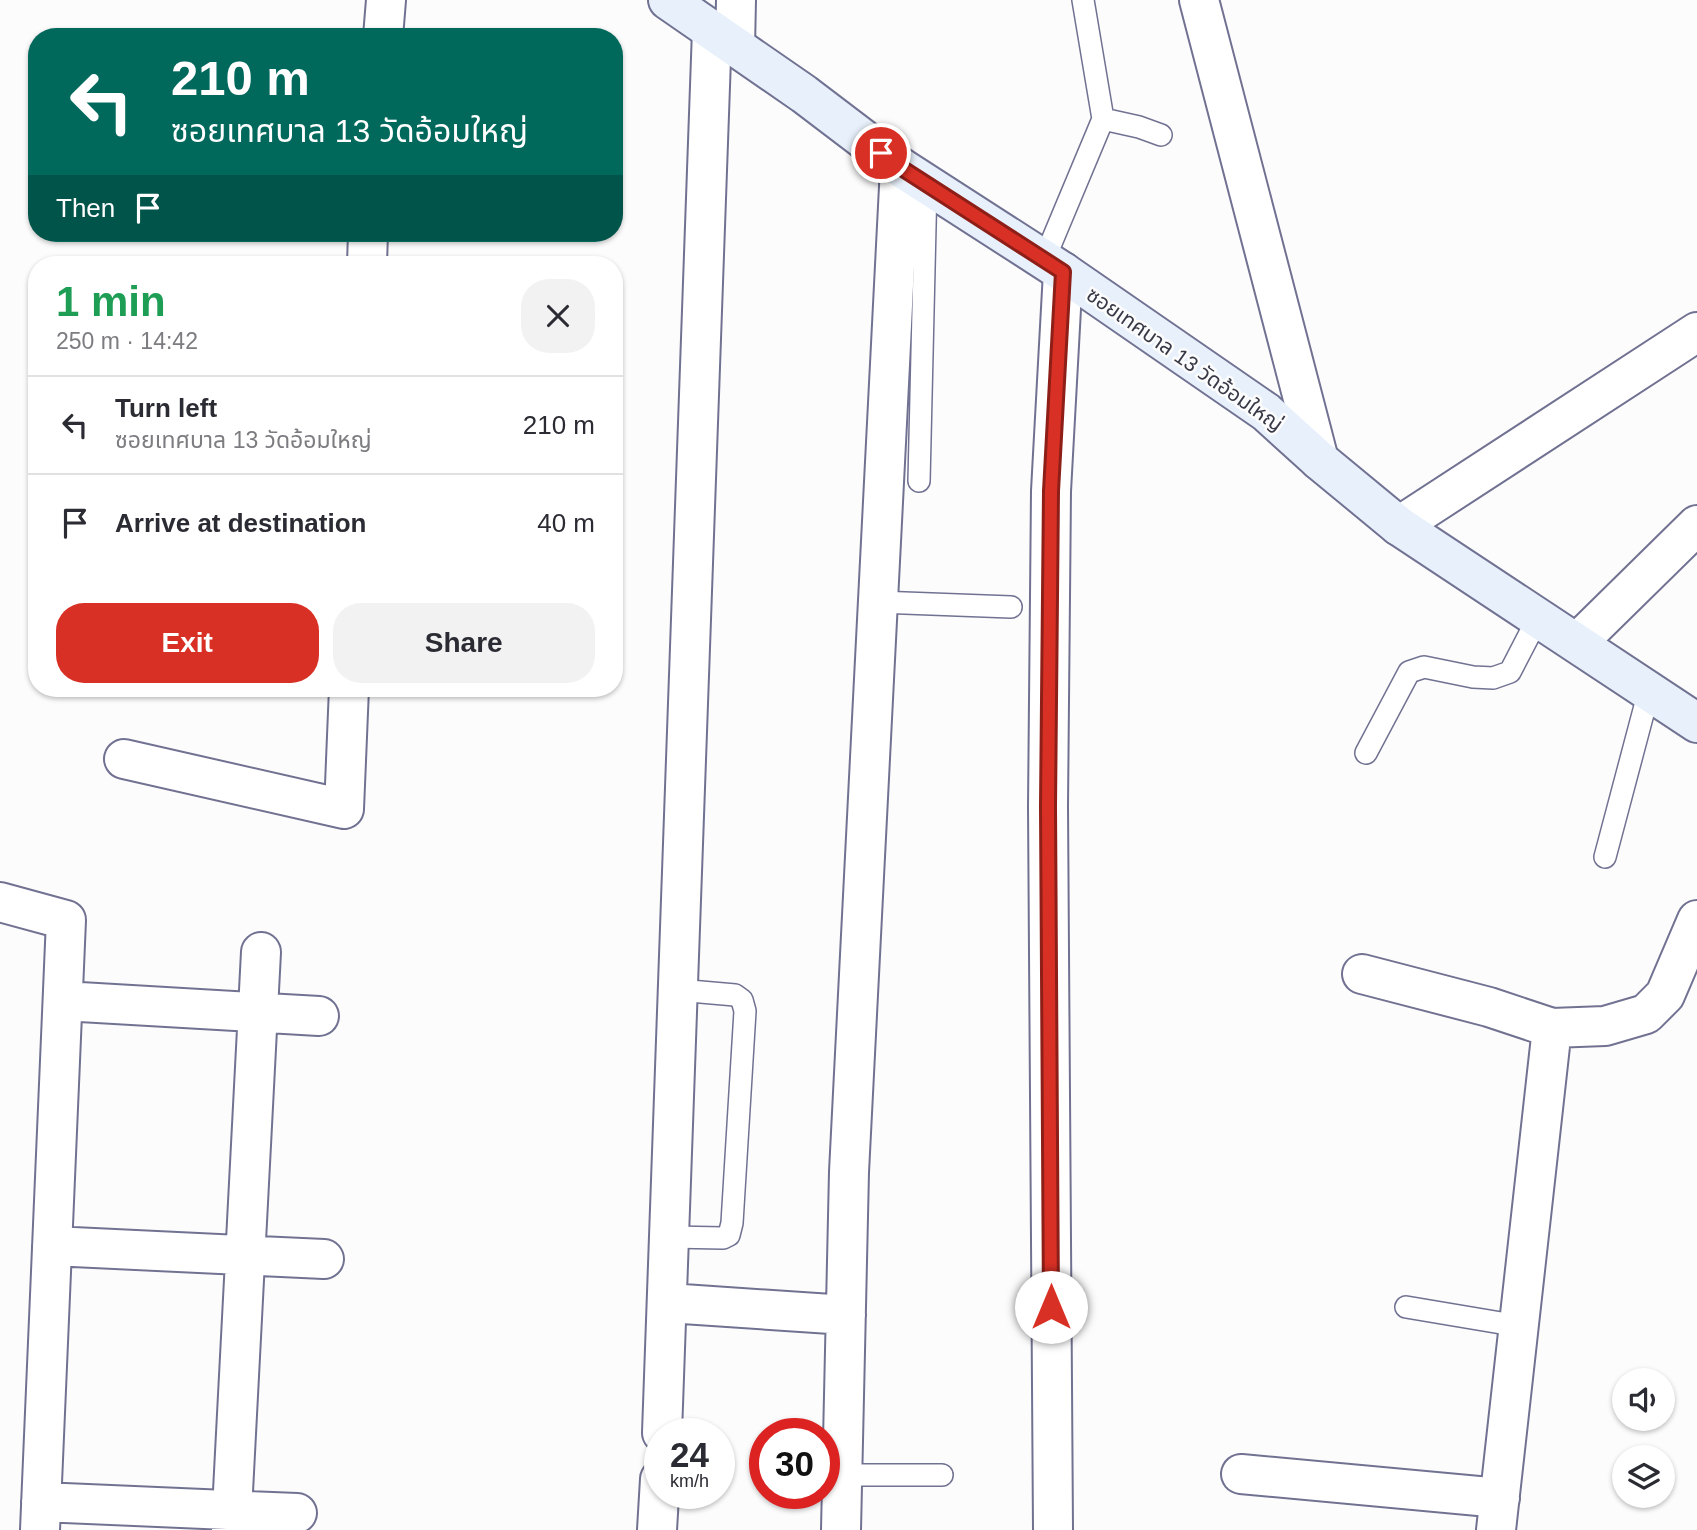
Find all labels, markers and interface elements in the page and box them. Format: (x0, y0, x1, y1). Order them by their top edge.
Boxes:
text: 210 m (171, 51, 310, 105)
icon: left (56, 56, 147, 147)
text: ซอยเทศบาล 13 วัดอ้อมใหญ่ (171, 113, 528, 149)
pin (851, 123, 911, 183)
icon: arrive (862, 134, 900, 172)
icon: arrive (129, 189, 167, 227)
text: Then (56, 193, 115, 223)
text: 1 min (56, 278, 166, 325)
button: close (521, 279, 595, 353)
street label: ซอยเทศบาล 13 วัดอ้อมใหญ่ (1082, 282, 1288, 436)
text: 250 m · 14:42 (56, 328, 198, 354)
text: Turn left (115, 393, 217, 423)
icon: left (56, 406, 94, 444)
text: 210 m (523, 410, 595, 440)
text: ซอยเทศบาล 13 วัดอ้อมใหญ่ (115, 427, 372, 453)
icon: arrive (56, 504, 94, 542)
text: Arrive at destination (115, 508, 366, 538)
text: 40 m (537, 508, 595, 538)
button: Exit (56, 603, 319, 683)
button: Share (333, 603, 595, 683)
position arrow (1014, 1270, 1088, 1344)
map controls (1612, 1368, 1675, 1508)
button: sound (1612, 1368, 1675, 1431)
speed limit sign: 30 (749, 1418, 840, 1509)
text: 24 (670, 1435, 709, 1474)
button: layers (1612, 1445, 1675, 1508)
text: km/h (670, 1471, 709, 1491)

